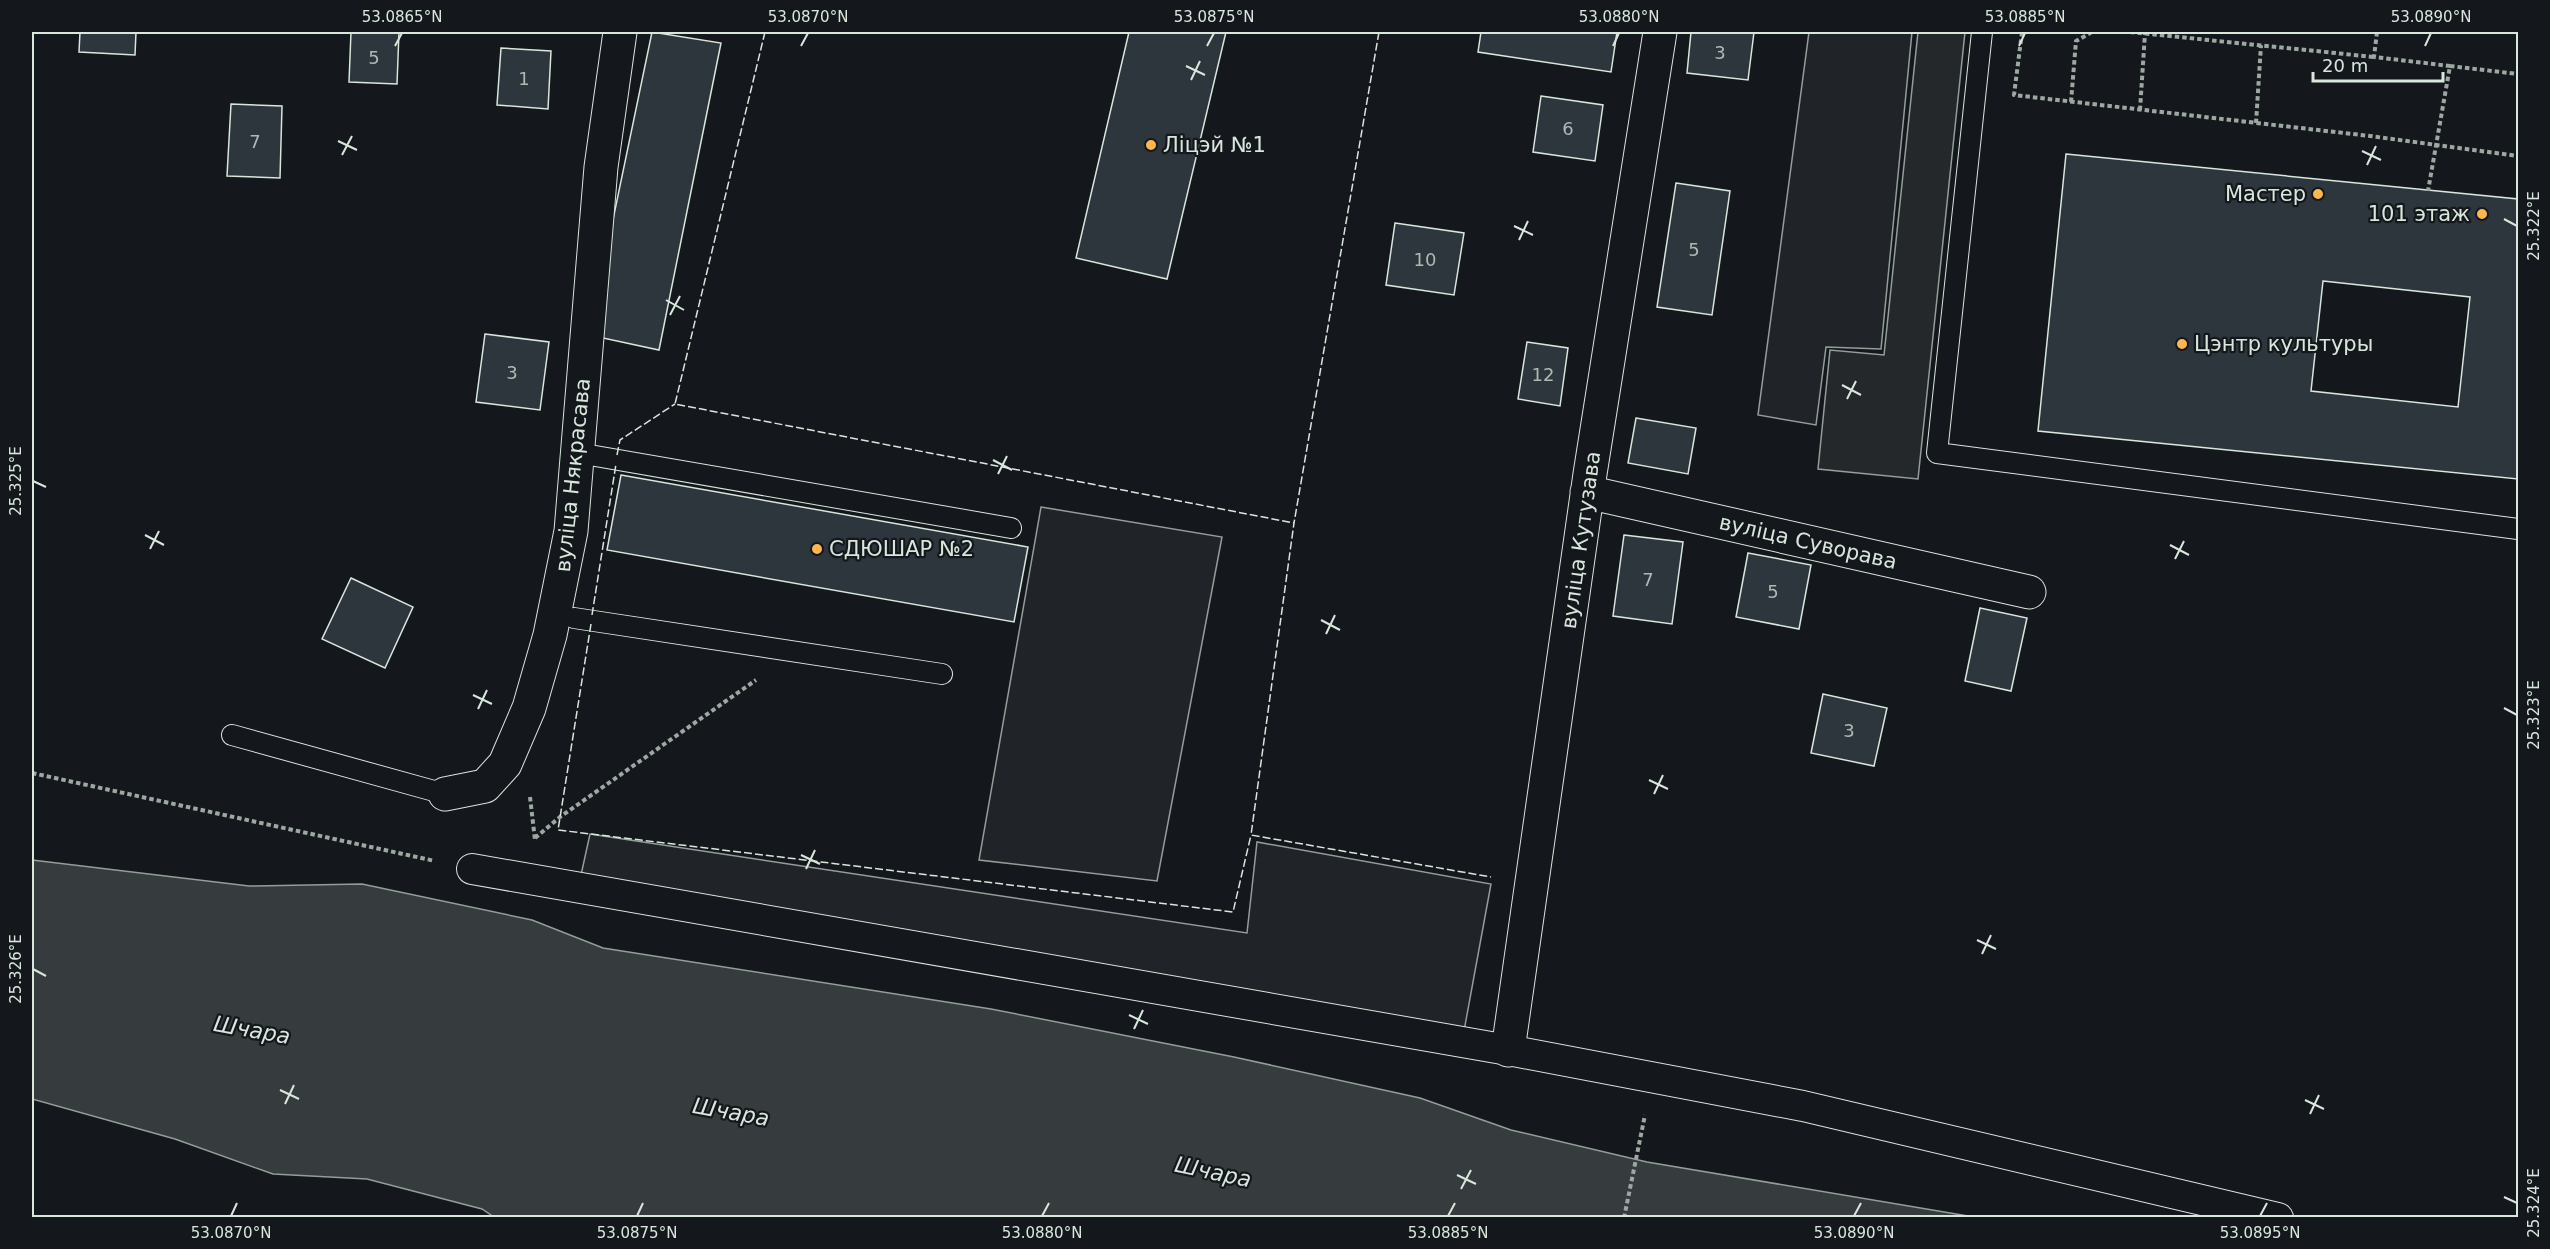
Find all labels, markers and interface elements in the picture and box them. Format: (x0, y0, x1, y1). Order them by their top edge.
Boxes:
text: 53.0865°N (362, 8, 442, 26)
text: 53.0870°N (768, 8, 848, 26)
text: 53.0875°N (1174, 8, 1254, 26)
text: 53.0880°N (1579, 8, 1659, 26)
text: 53.0885°N (1985, 8, 2065, 26)
text: 53.0890°N (2391, 8, 2471, 26)
house number: 3 (1714, 42, 1726, 63)
scale bar (2313, 45, 2444, 83)
house number: 5 (368, 47, 380, 68)
text: 20 m (2322, 55, 2368, 76)
house number: 1 (518, 68, 530, 89)
house number: 6 (1562, 118, 1574, 139)
house number: 7 (249, 131, 261, 152)
place label: Ліцэй №1 (1163, 133, 1266, 157)
marker: Ліцэй №1 (1144, 138, 1158, 152)
place label: Мастер (2225, 182, 2306, 206)
marker: Мастер (2311, 187, 2325, 201)
text: 25.322°E (2525, 191, 2543, 261)
place label: 101 этаж (2368, 202, 2470, 226)
marker: 101 этаж (2475, 207, 2489, 221)
house number: 5 (1688, 239, 1700, 260)
house number: 10 (1414, 249, 1436, 270)
place label: Цэнтр культуры (2194, 332, 2373, 356)
marker: Цэнтр культуры (2175, 337, 2189, 351)
house number: 3 (506, 362, 518, 383)
house number: 12 (1532, 364, 1554, 385)
street label: вуліца Някрасава (551, 377, 595, 573)
text: 25.325°E (7, 446, 25, 516)
street label: вуліца Кутузава (1557, 450, 1605, 630)
street label: вуліца Суворава (1717, 510, 1899, 574)
place label: СДЮШАР №2 (829, 537, 974, 561)
marker: СДЮШАР №2 (810, 542, 824, 556)
house number: 7 (1642, 569, 1654, 590)
house number: 5 (1767, 581, 1779, 602)
text: 25.323°E (2525, 680, 2543, 750)
house number: 3 (1843, 720, 1855, 741)
text: 25.326°E (7, 934, 25, 1004)
water label: Шчара (212, 1011, 292, 1049)
water label: Шчара (691, 1093, 771, 1131)
water label: Шчара (1173, 1152, 1253, 1192)
text: 25.324°E (2525, 1168, 2543, 1238)
text: 53.0870°N (191, 1224, 271, 1242)
text: 53.0875°N (597, 1224, 677, 1242)
text: 53.0880°N (1002, 1224, 1082, 1242)
text: 53.0885°N (1408, 1224, 1488, 1242)
text: 53.0890°N (1814, 1224, 1894, 1242)
text: 53.0895°N (2220, 1224, 2300, 1242)

